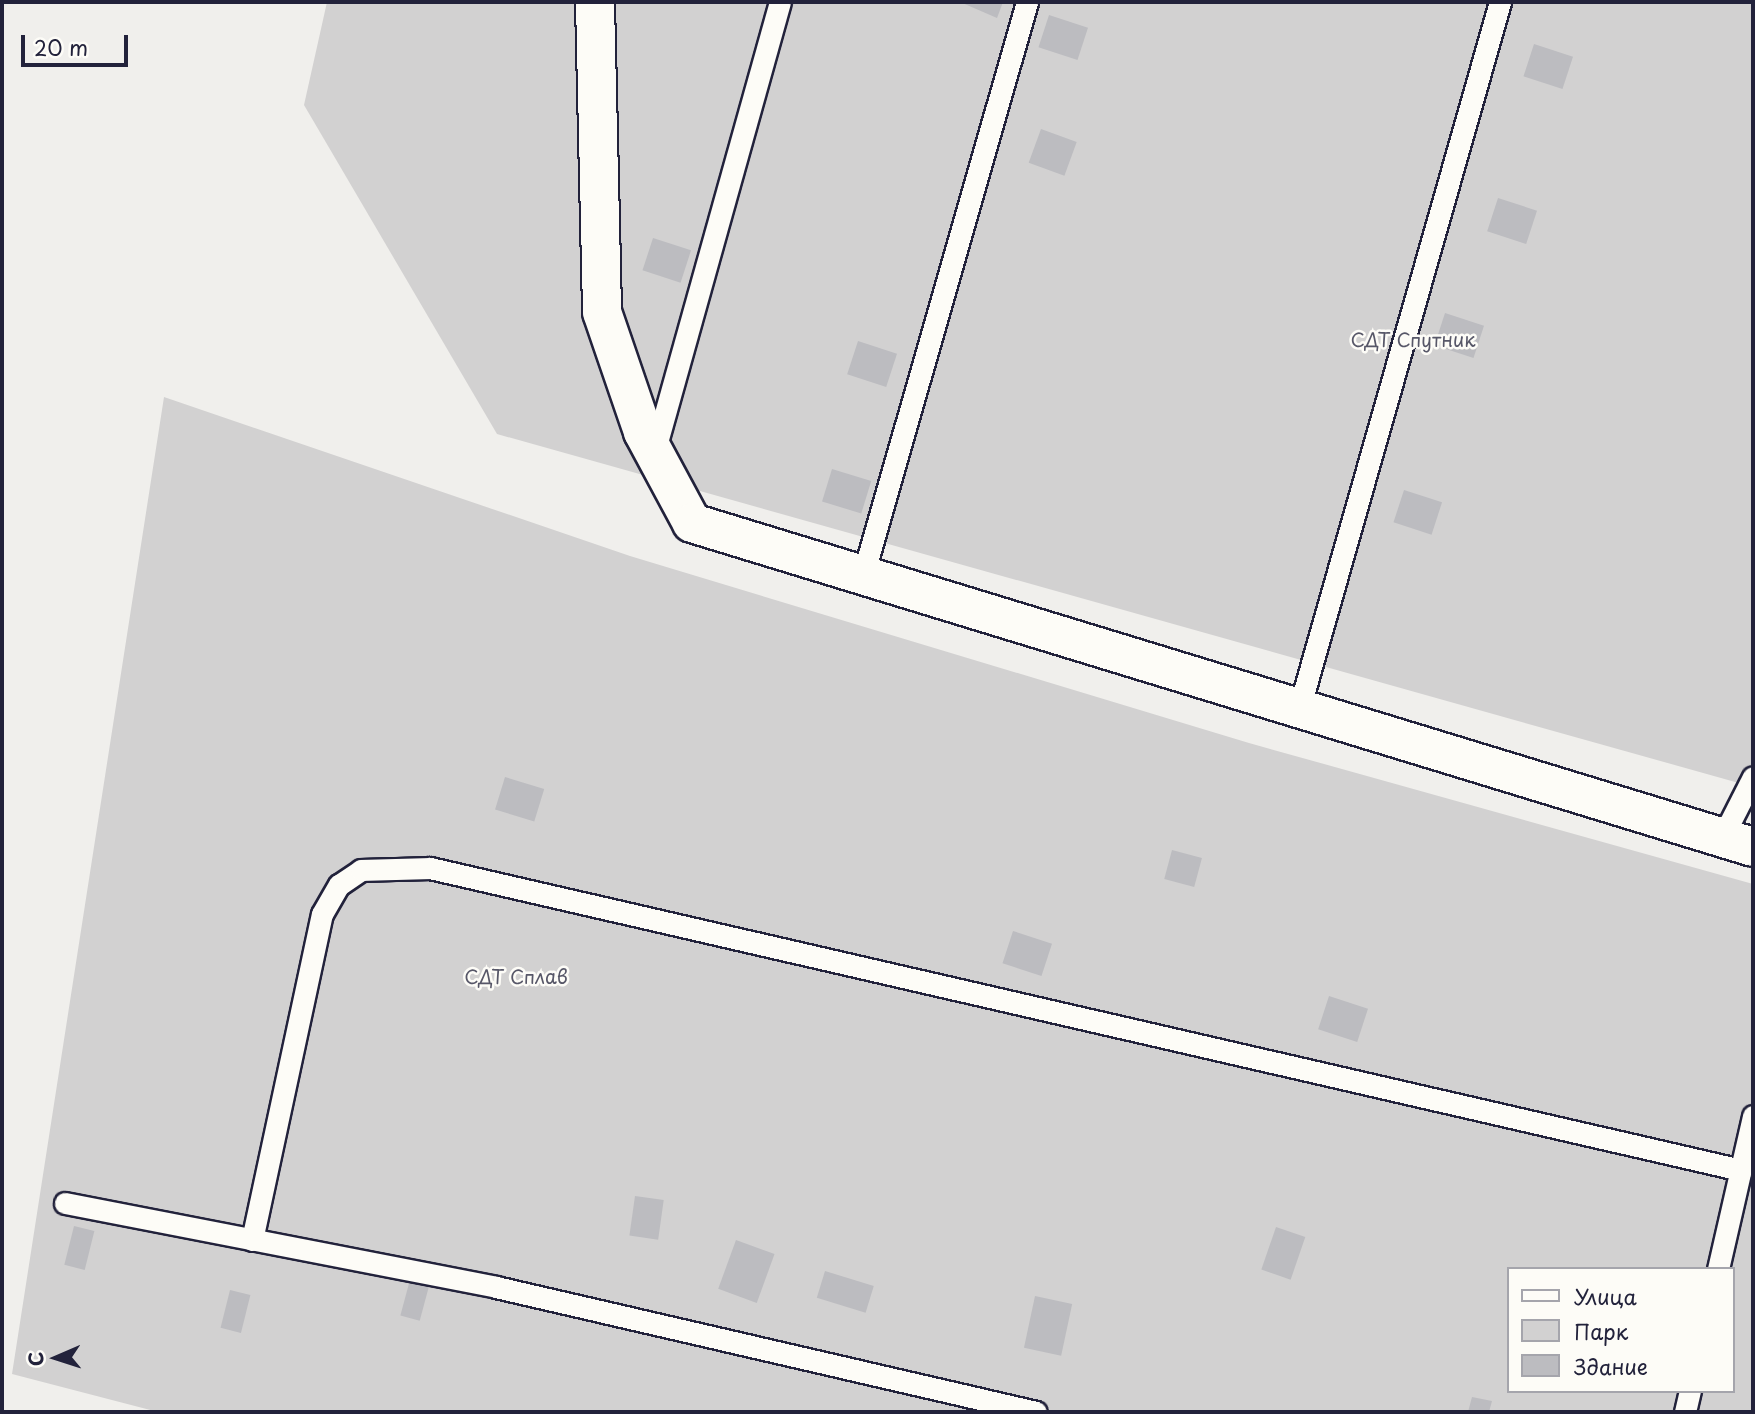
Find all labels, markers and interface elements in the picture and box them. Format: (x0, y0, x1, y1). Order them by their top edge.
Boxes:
scale bar (24, 21, 131, 65)
text: 20 m (34, 31, 88, 63)
park label: СДТ Спутник (1350, 329, 1476, 351)
park label: СДТ Сплав (463, 966, 569, 988)
legend (1506, 1267, 1734, 1393)
text: Улица (1574, 1280, 1637, 1312)
text: Парк (1574, 1315, 1628, 1347)
north arrow (21, 1323, 91, 1393)
text: Здание (1574, 1350, 1648, 1382)
text: С (21, 1351, 49, 1367)

